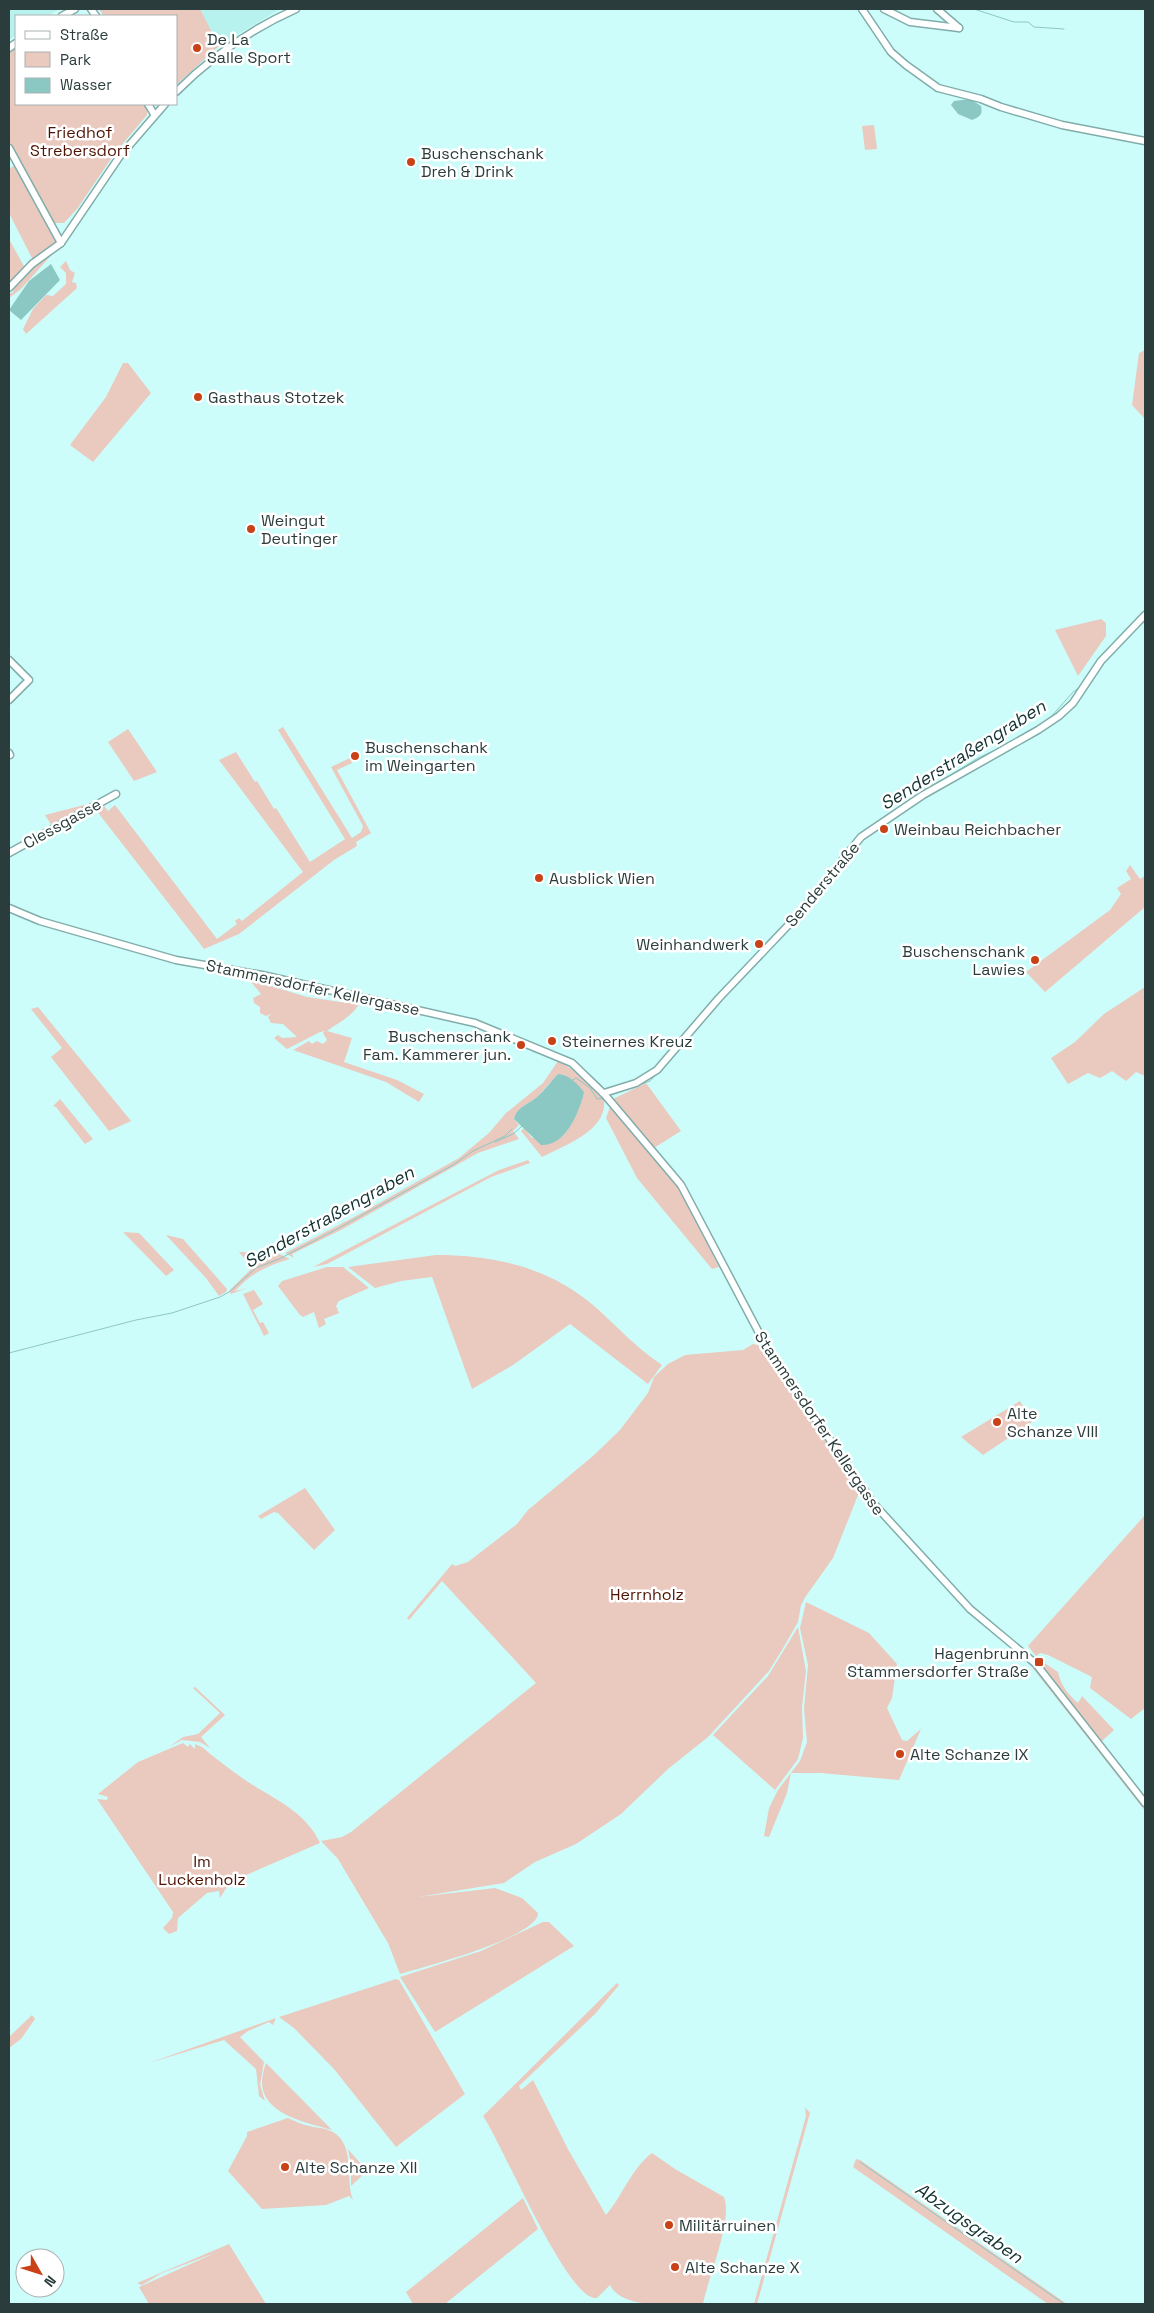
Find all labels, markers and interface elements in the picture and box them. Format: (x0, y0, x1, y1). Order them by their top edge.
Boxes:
legend (15, 15, 178, 105)
text: Straße (60, 25, 109, 44)
place label: De La Salle Sport (207, 29, 291, 68)
marker: De La Salle Sport (191, 42, 203, 54)
text: Park (60, 50, 91, 69)
text: Wasser (60, 75, 112, 94)
park label: Friedhof Strebersdorf (30, 122, 130, 161)
place label: Buschenschank Dreh & Drink (421, 143, 544, 182)
marker: Buschenschank Dreh & Drink (405, 156, 417, 168)
place label: Gasthaus Stotzek (208, 387, 345, 408)
marker: Gasthaus Stotzek (192, 391, 204, 403)
place label: Weingut Deutinger (261, 510, 338, 549)
marker: Weingut Deutinger (245, 523, 257, 535)
water label: Senderstraßengraben (876, 694, 1050, 815)
place label: Buschenschank im Weingarten (365, 737, 488, 776)
marker: Buschenschank im Weingarten (349, 750, 361, 762)
street label: Clessgasse (19, 793, 105, 854)
place label: Weinbau Reichbacher (894, 819, 1061, 840)
marker: Weinbau Reichbacher (878, 823, 890, 835)
street label: Senderstraße (781, 837, 864, 931)
place label: Ausblick Wien (549, 868, 655, 889)
marker: Ausblick Wien (533, 872, 545, 884)
place label: Weinhandwerk (636, 934, 749, 955)
marker: Weinhandwerk (753, 938, 765, 950)
place label: Buschenschank Lawies (902, 941, 1025, 980)
marker: Buschenschank Lawies (1029, 954, 1041, 966)
street label: Stammersdorfer Kellergasse (204, 955, 422, 1020)
place label: Buschenschank Fam. Kammerer jun. (363, 1026, 511, 1065)
place label: Steinernes Kreuz (562, 1031, 693, 1052)
marker: Steinernes Kreuz (546, 1035, 558, 1047)
marker: Buschenschank Fam. Kammerer jun. (515, 1039, 527, 1051)
water label: Senderstraßengraben (240, 1160, 419, 1273)
street label: Stammersdorfer Kellergasse (750, 1327, 889, 1519)
place label: Alte Schanze VIII (1007, 1403, 1098, 1442)
marker: Alte Schanze VIII (991, 1416, 1003, 1428)
park label: Herrnholz (610, 1584, 684, 1605)
place label: Hagenbrunn Stammersdorfer Straße (847, 1643, 1029, 1682)
marker: Hagenbrunn Stammersdorfer Straße (1033, 1656, 1045, 1668)
place label: Alte Schanze IX (910, 1744, 1029, 1765)
marker: Alte Schanze IX (894, 1748, 906, 1760)
park label: Im Luckenholz (158, 1851, 246, 1890)
place label: Alte Schanze XII (295, 2157, 417, 2178)
marker: Alte Schanze XII (279, 2161, 291, 2173)
water label: Abzugsgraben (911, 2177, 1028, 2269)
place label: Militärruinen (679, 2215, 776, 2236)
marker: Militärruinen (663, 2219, 675, 2231)
north arrow (15, 2248, 65, 2298)
place label: Alte Schanze X (685, 2257, 800, 2278)
marker: Alte Schanze X (669, 2261, 681, 2273)
text: N (40, 2272, 60, 2290)

